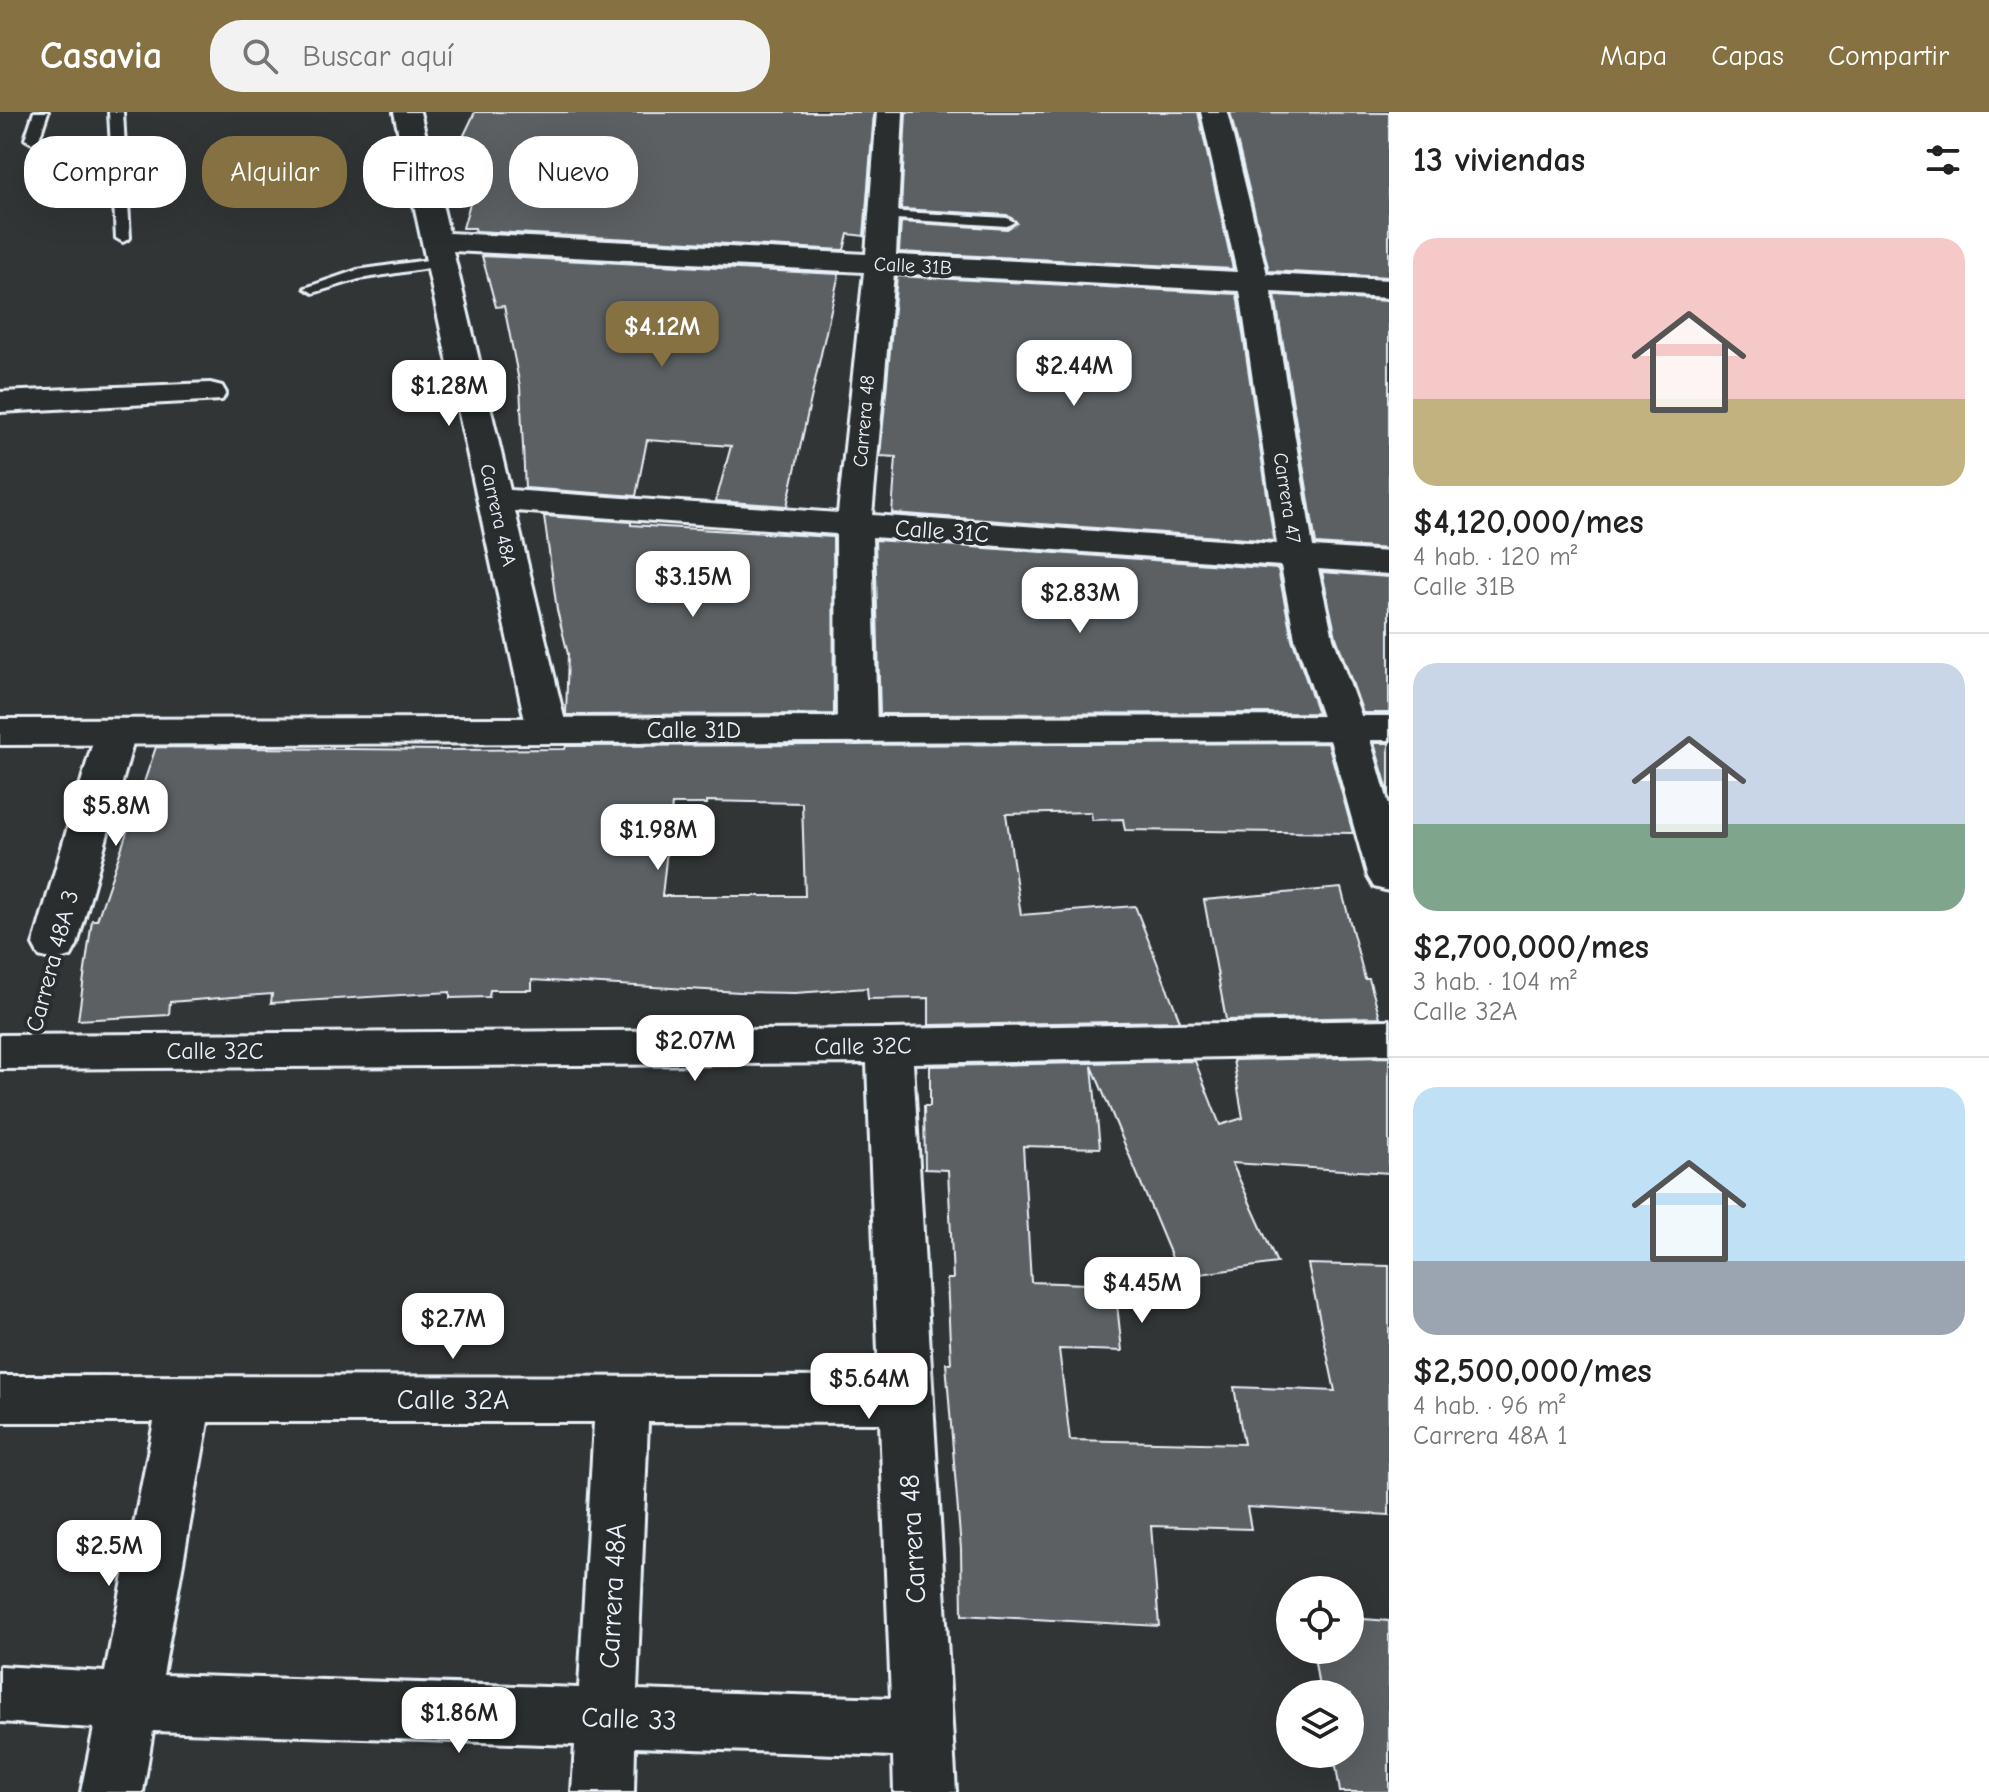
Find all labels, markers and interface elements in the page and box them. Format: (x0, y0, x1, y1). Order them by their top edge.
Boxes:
search box (210, 20, 770, 92)
text: Casavia (40, 34, 162, 78)
icon: search (238, 34, 282, 78)
text: Buscar aquí (302, 39, 454, 74)
text: Mapa (1600, 40, 1667, 72)
text: Capas (1711, 40, 1784, 72)
text: Compartir (1828, 40, 1949, 72)
chip: Comprar (24, 136, 186, 208)
chip: Alquilar (202, 136, 347, 208)
chip: Filtros (363, 136, 493, 208)
chip: Nuevo (509, 136, 638, 208)
icon: filters (1921, 138, 1965, 182)
text: 13 viviendas (1413, 140, 1585, 180)
street label: Calle 31B (873, 252, 953, 280)
icon: home (1617, 290, 1761, 434)
pin: $4.12M (597, 301, 727, 369)
text: $4.12M (624, 312, 700, 342)
pin: $2.44M (1009, 340, 1139, 408)
text: $2.44M (1035, 351, 1113, 381)
pin: $1.28M (384, 360, 514, 428)
text: $1.28M (410, 371, 488, 401)
street label: Carrera 48 (849, 374, 879, 468)
street label: Carrera 47 (1268, 451, 1306, 546)
street label: Carrera 48A (475, 462, 521, 569)
text: $4,120,000/mes (1413, 502, 1644, 542)
street label: Calle 31C (894, 514, 990, 548)
text: 4 hab. · 120 m² (1413, 542, 1577, 572)
pin: $3.15M (628, 551, 758, 619)
text: $3.15M (654, 562, 732, 592)
pin: $2.83M (1015, 567, 1145, 635)
text: Calle 31B (1413, 572, 1515, 602)
text: $2.83M (1040, 578, 1120, 608)
icon: home (1617, 715, 1761, 859)
street label: Calle 31D (647, 716, 741, 744)
pin: $5.8M (60, 780, 172, 848)
text: $5.8M (82, 791, 150, 821)
pin: $1.98M (593, 804, 723, 872)
text: $1.98M (619, 815, 697, 845)
street label: Carrera 48A 3 (20, 887, 84, 1035)
text: $2,700,000/mes (1413, 927, 1649, 967)
text: 3 hab. · 104 m² (1413, 967, 1577, 997)
text: Calle 32A (1413, 997, 1517, 1027)
pin: $2.07M (630, 1015, 760, 1083)
text: $2.07M (655, 1026, 735, 1056)
street label: Calle 32C (814, 1031, 912, 1061)
street label: Calle 32C (166, 1037, 264, 1065)
icon: home (1617, 1139, 1761, 1283)
pin: $4.45M (1077, 1257, 1207, 1325)
text: $4.45M (1102, 1268, 1182, 1298)
pin: $2.7M (397, 1293, 509, 1361)
text: $2.7M (420, 1304, 486, 1334)
text: $2,500,000/mes (1413, 1351, 1652, 1391)
pin: $5.64M (804, 1353, 934, 1421)
text: $5.64M (829, 1364, 909, 1394)
street label: Calle 32A (397, 1384, 509, 1416)
text: 4 hab. · 96 m² (1413, 1391, 1565, 1421)
text: Carrera 48A 1 (1413, 1421, 1568, 1451)
street label: Carrera 48 (894, 1473, 932, 1605)
pin: $2.5M (53, 1520, 165, 1588)
street label: Carrera 48A (593, 1522, 633, 1670)
text: $2.5M (75, 1531, 143, 1561)
map controls (1276, 1576, 1364, 1768)
button: locate (1276, 1576, 1364, 1664)
button: layers (1276, 1680, 1364, 1768)
pin: $1.86M (394, 1687, 524, 1755)
text: $1.86M (420, 1698, 498, 1728)
street label: Calle 33 (581, 1701, 677, 1737)

